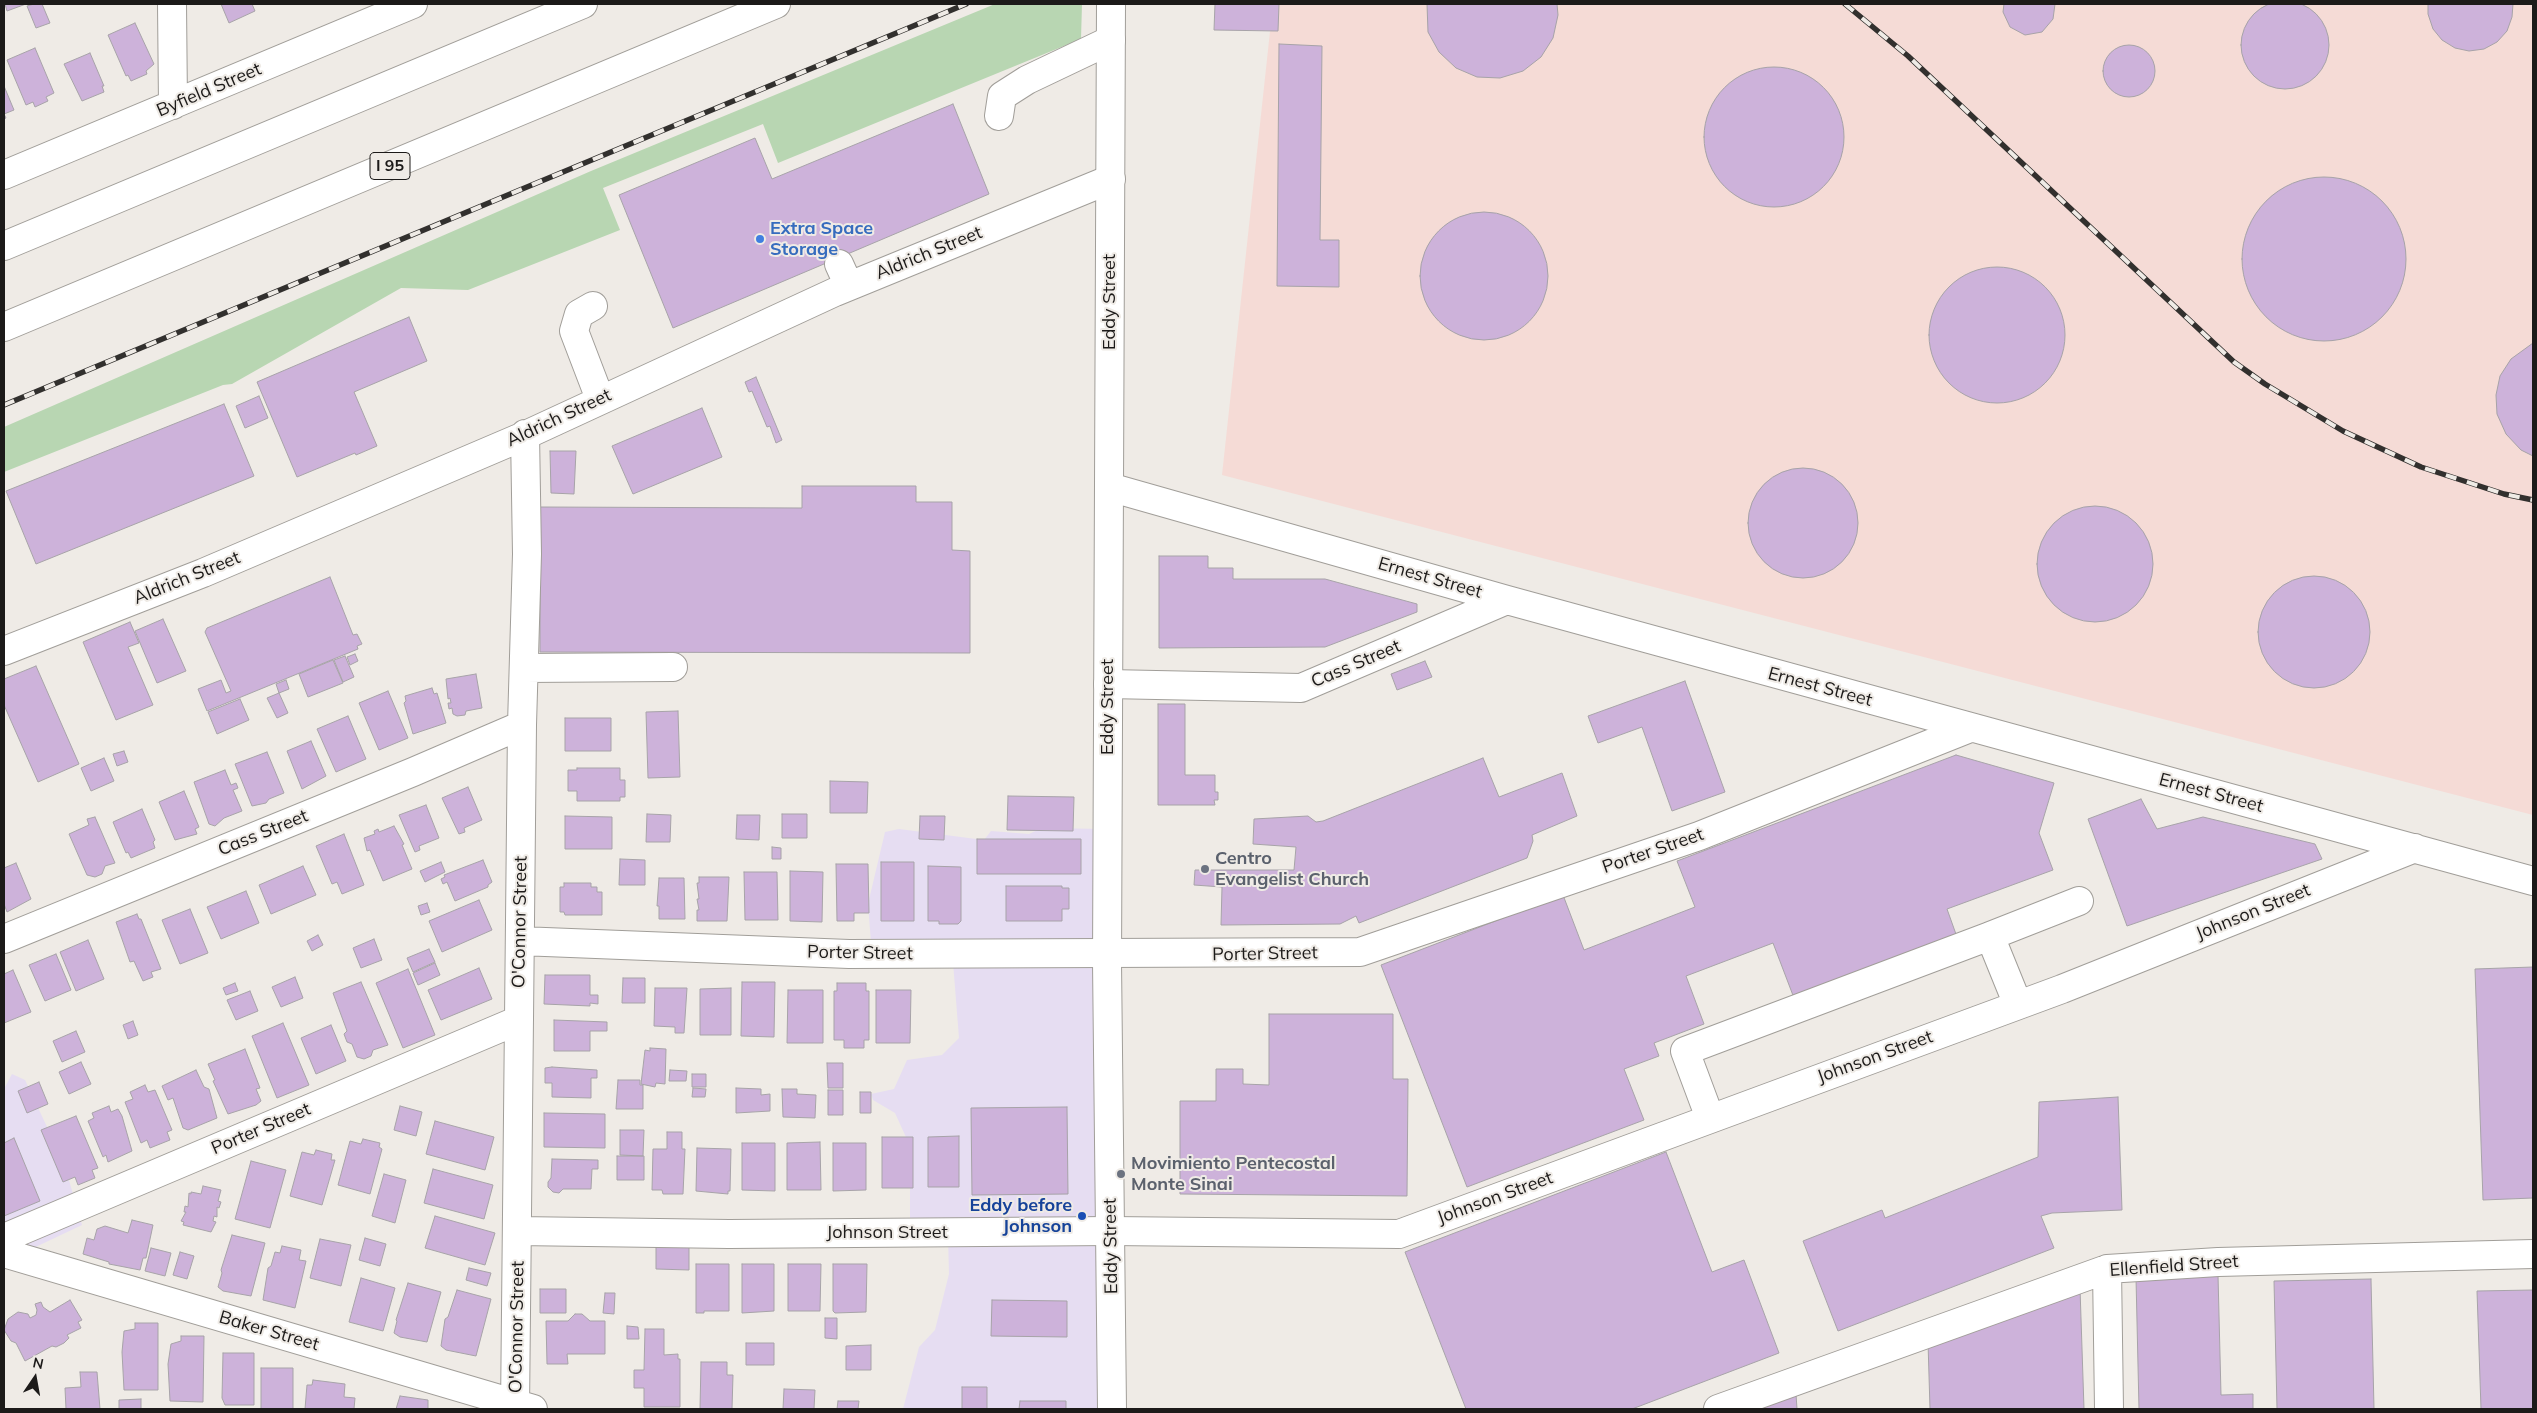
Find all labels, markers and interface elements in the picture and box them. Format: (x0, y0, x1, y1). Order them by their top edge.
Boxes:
street label: Byfield Street (153, 58, 265, 122)
road number: I 95 (370, 153, 410, 180)
place label: Extra Space Storage (770, 218, 873, 260)
street label: Aldrich Street (873, 222, 985, 284)
marker: Extra Space Storage (754, 233, 766, 245)
street label: Eddy Street (1099, 254, 1121, 350)
street label: Aldrich Street (503, 384, 615, 452)
street label: Aldrich Street (131, 547, 243, 609)
street label: Ernest Street (1376, 553, 1484, 603)
street label: Cass Street (1308, 635, 1404, 693)
street label: Eddy Street (1097, 659, 1119, 755)
street label: Ernest Street (1765, 663, 1875, 711)
street label: Ernest Street (2156, 769, 2266, 817)
street label: Cass Street (215, 805, 311, 861)
street label: Porter Street (1600, 824, 1706, 878)
place label: Centro Evangelist Church (1215, 848, 1369, 891)
street label: O'Connor Street (508, 856, 532, 988)
marker: Centro Evangelist Church (1199, 863, 1211, 875)
street label: Johnson Street (2193, 879, 2313, 945)
street label: Porter Street (807, 941, 913, 965)
street label: Porter Street (1212, 942, 1318, 966)
street label: Johnson Street (1814, 1026, 1936, 1088)
street label: Porter Street (208, 1098, 314, 1160)
place label: Movimiento Pentecostal Monte Sinai (1131, 1153, 1336, 1196)
street label: Johnson Street (1434, 1167, 1556, 1229)
marker: Movimiento Pentecostal Monte Sinai (1115, 1168, 1127, 1180)
place label: Eddy before Johnson (969, 1195, 1072, 1238)
street label: Eddy Street (1099, 1198, 1123, 1294)
marker: Eddy before Johnson (1076, 1210, 1088, 1222)
street label: Johnson Street (826, 1222, 948, 1244)
street label: Ellenfield Street (2109, 1251, 2239, 1281)
street label: O'Connor Street (505, 1261, 529, 1393)
street label: Baker Street (217, 1306, 321, 1356)
north arrow (10, 1353, 60, 1403)
text: N (31, 1353, 45, 1373)

